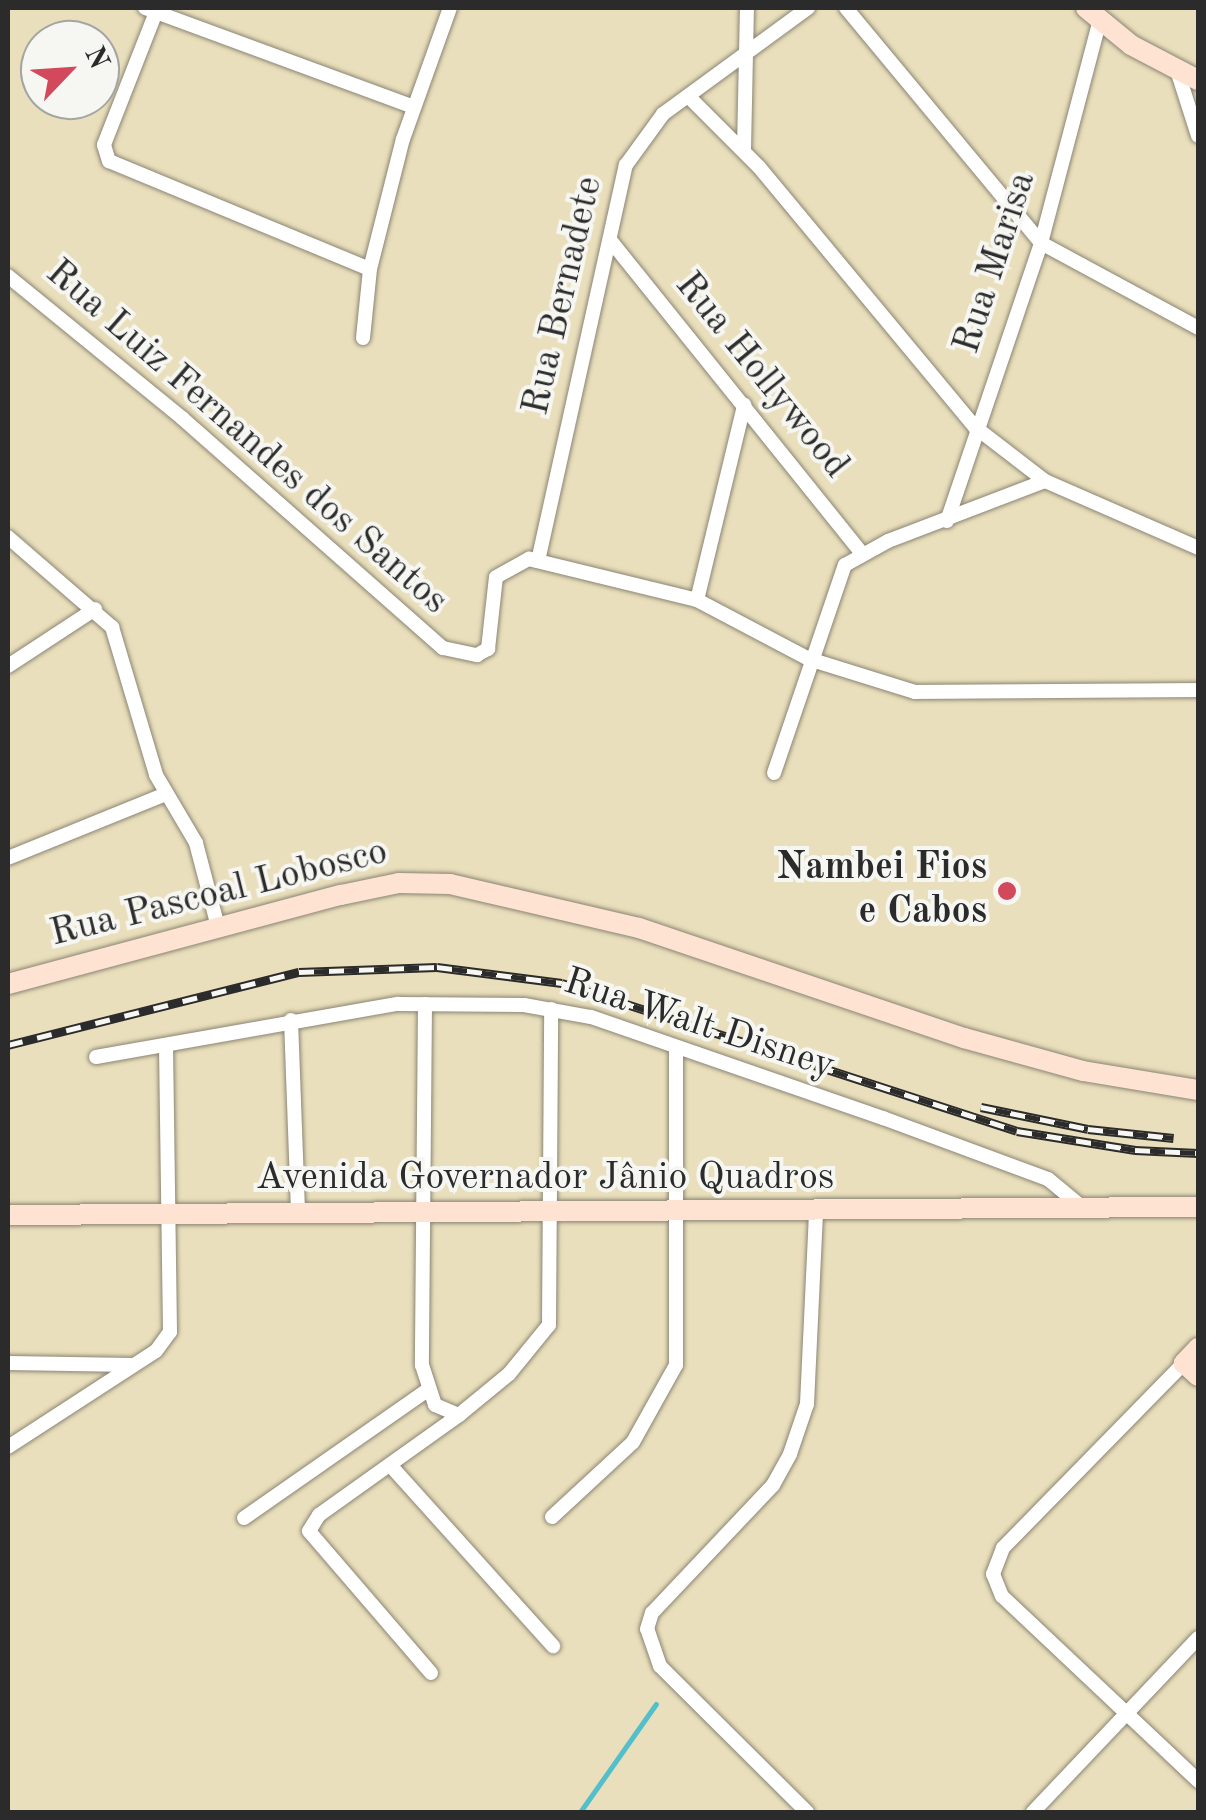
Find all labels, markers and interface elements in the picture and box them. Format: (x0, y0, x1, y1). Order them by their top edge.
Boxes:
north arrow (20, 20, 120, 120)
text: N (78, 43, 113, 74)
street label: Rua Marisa (945, 166, 1047, 360)
street label: Rua Bernadete (514, 172, 614, 420)
street label: Rua Luiz Fernandes dos Santos (36, 251, 456, 625)
street label: Rua Hollywood (664, 264, 858, 488)
street label: Rua Pascoal Lobosco (46, 830, 392, 958)
place label: Nambei Fios e Cabos (776, 846, 987, 936)
marker: Nambei Fios e Cabos (996, 880, 1018, 902)
street label: Rua Walt Disney (558, 960, 840, 1090)
street label: Avenida Governador Jânio Quadros (256, 1156, 834, 1202)

